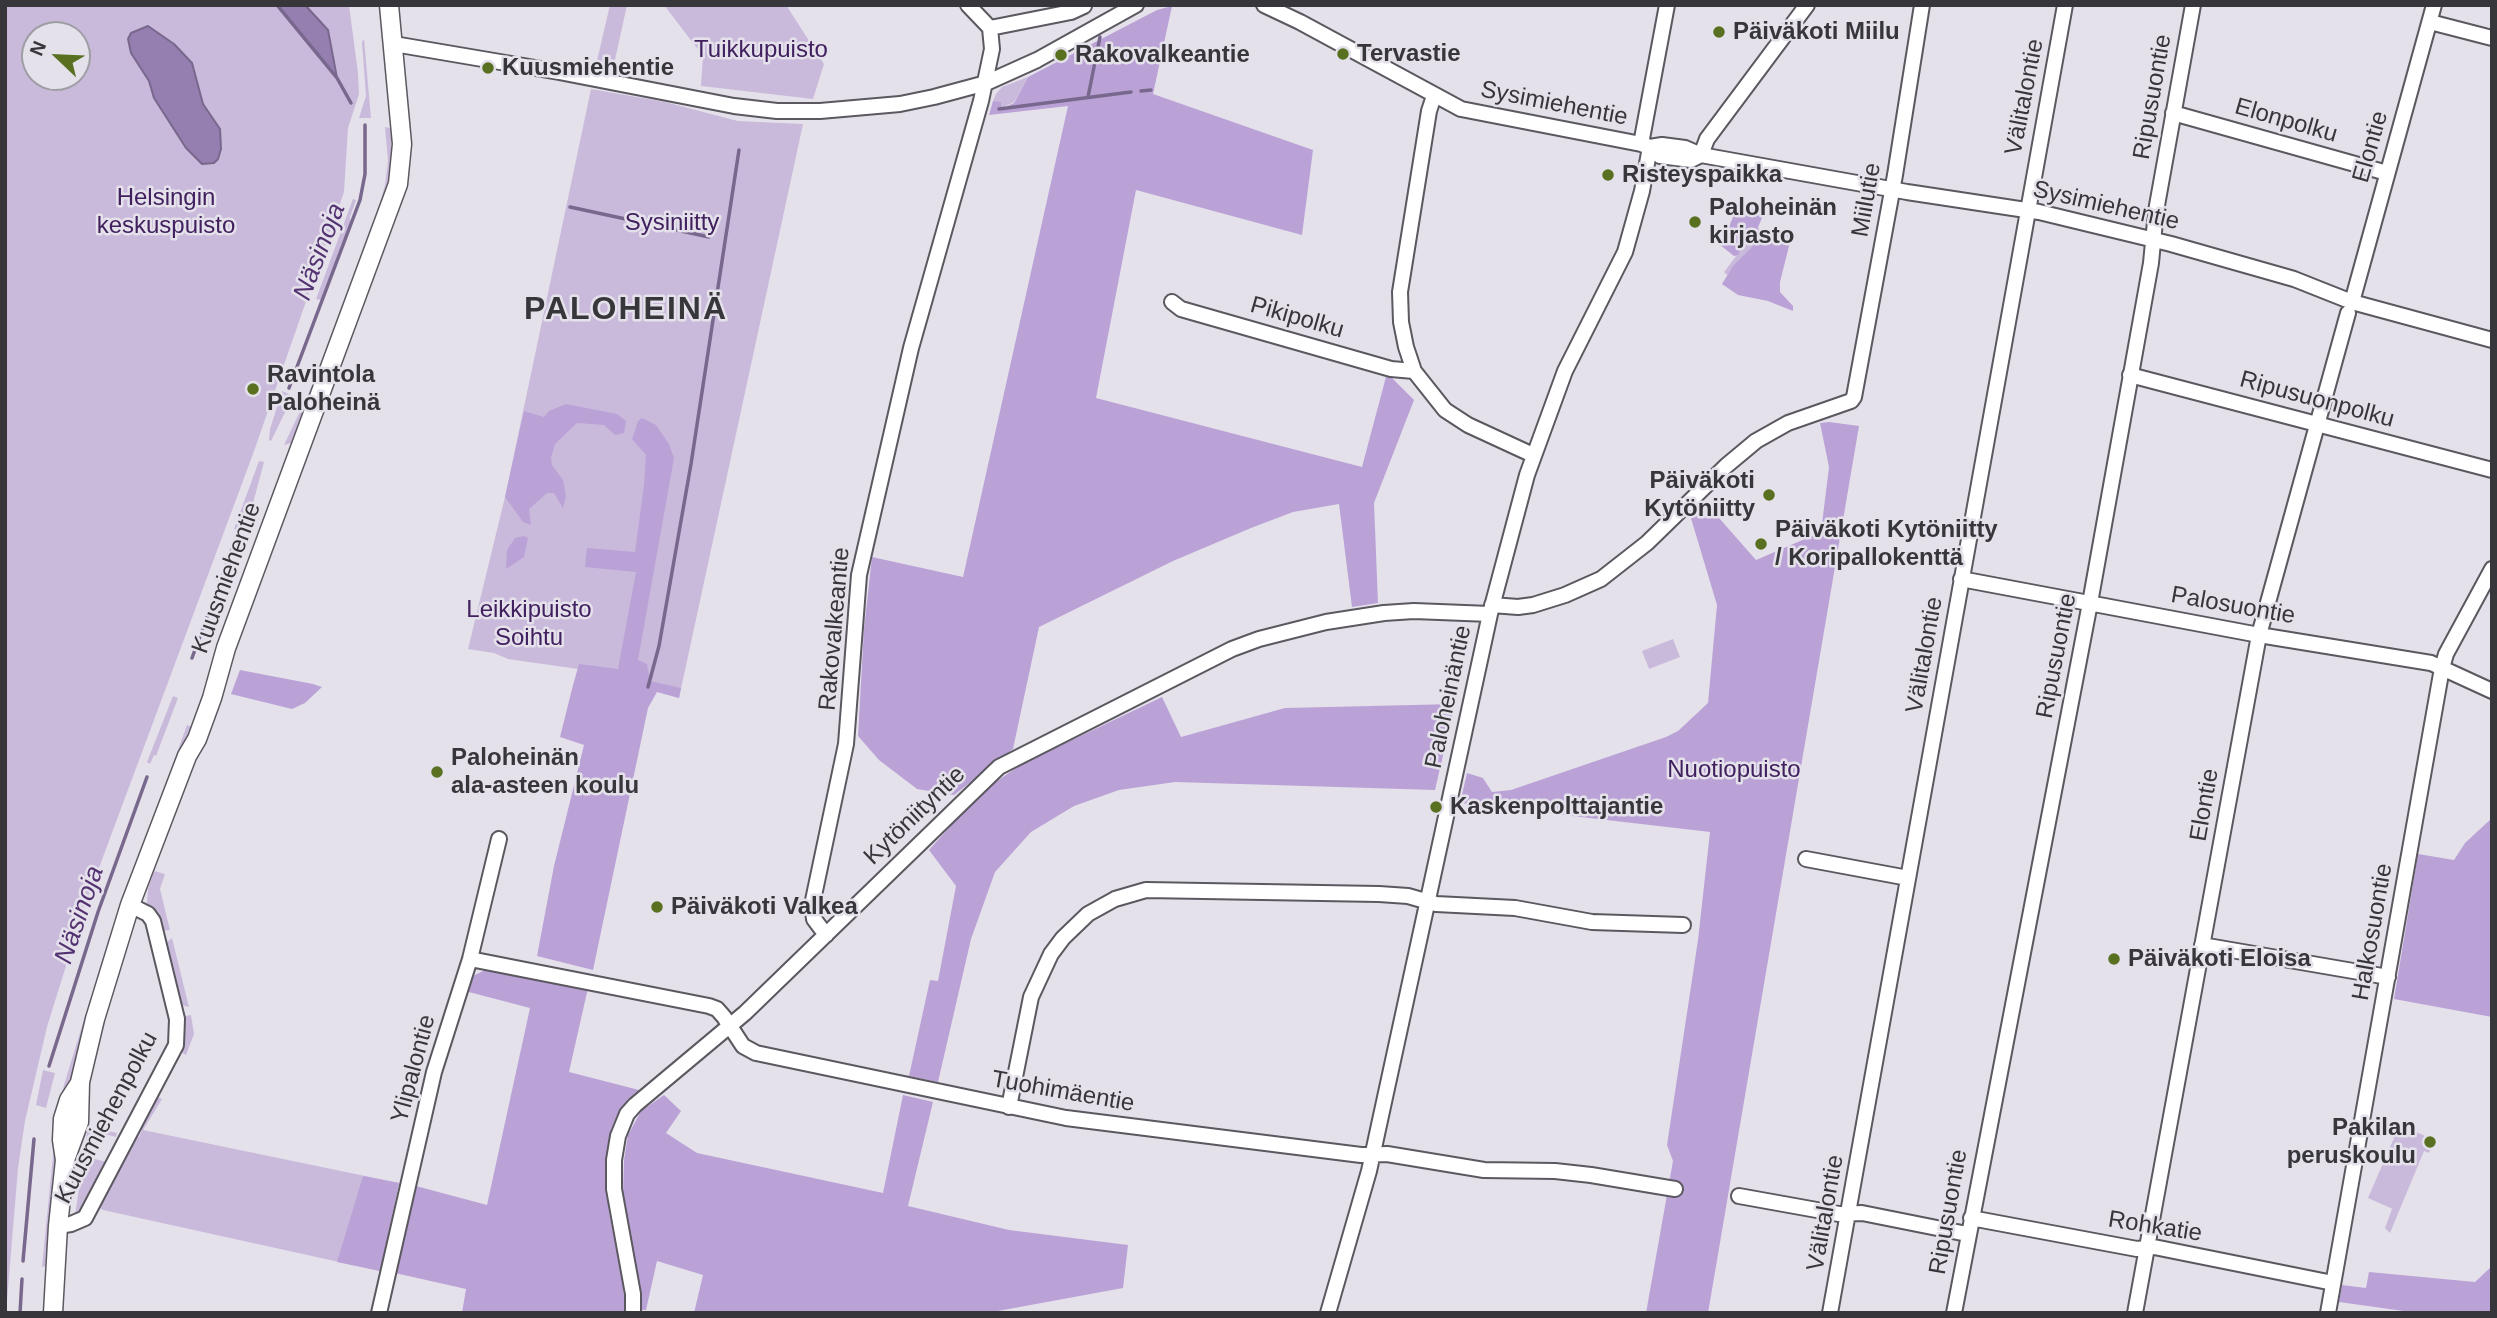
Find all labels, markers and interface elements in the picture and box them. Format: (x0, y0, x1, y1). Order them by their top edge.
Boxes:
place label: Päiväkoti Miilu (1733, 18, 1900, 46)
north arrow (21, 21, 91, 91)
marker: Päiväkoti Miilu (1711, 24, 1727, 40)
street label: Ripusuontie (2128, 32, 2178, 162)
park label: Tuikkupuisto (694, 36, 828, 64)
street label: Välitalontie (2000, 37, 2050, 157)
text: N (26, 38, 50, 59)
place label: Tervastie (1357, 40, 1461, 68)
place label: Rakovalkeantie (1075, 41, 1250, 69)
marker: Tervastie (1335, 46, 1351, 62)
marker: Rakovalkeantie (1053, 47, 1069, 63)
place label: Kuusmiehentie (502, 54, 674, 82)
marker: Kuusmiehentie (480, 60, 496, 76)
street label: Sysimiehentie (1478, 76, 1630, 132)
street label: Elonpolku (2231, 93, 2341, 149)
street label: Elontie (2347, 108, 2395, 186)
place label: Risteyspaikka (1622, 161, 1782, 189)
street label: Miilutie (1846, 161, 1888, 239)
marker: Risteyspaikka (1600, 167, 1616, 183)
street label: Sysimiehentie (2030, 175, 2182, 237)
park label: Helsingin keskuspuisto (97, 184, 235, 240)
place label: Paloheinän kirjasto (1709, 194, 1837, 250)
water label: Näsinoja (287, 199, 353, 305)
park label: Sysiniitty (625, 209, 719, 237)
marker: Paloheinän kirjasto (1687, 214, 1703, 230)
district label: PALOHEINÄ (525, 291, 727, 329)
street label: Pikipolku (1247, 291, 1347, 345)
place label: Ravintola Paloheinä (267, 361, 380, 417)
street label: Ripusuonpolku (2237, 366, 2397, 434)
marker: Ravintola Paloheinä (245, 381, 261, 397)
place label: Päiväkoti Kytöniitty (1644, 467, 1755, 523)
marker: Päiväkoti Kytöniitty (1761, 487, 1777, 503)
street label: Kuusmiehentie (186, 498, 268, 658)
place label: Päiväkoti Kytöniitty / Koripallokenttä (1775, 516, 1998, 572)
marker: Päiväkoti Kytöniitty / Koripallokenttä (1753, 536, 1769, 552)
street label: Rakovalkeantie (814, 546, 856, 712)
street label: Palosuontie (2169, 581, 2297, 631)
street label: Ripusuontie (2031, 591, 2083, 721)
street label: Välitalontie (1901, 595, 1949, 715)
park label: Leikkipuisto Soihtu (466, 596, 592, 652)
street label: Paloheinäntie (1420, 623, 1478, 771)
place label: Paloheinän ala-asteen koulu (451, 744, 639, 800)
park label: Nuotiopuisto (1667, 756, 1801, 784)
street label: Kytöniityntie (858, 761, 972, 871)
marker: Paloheinän ala-asteen koulu (429, 764, 445, 780)
street label: Elontie (2184, 766, 2226, 844)
place label: Kaskenpolttajantie (1450, 793, 1663, 821)
marker: Kaskenpolttajantie (1428, 799, 1444, 815)
street label: Halkosuontie (2347, 861, 2399, 1003)
water label: Näsinoja (49, 862, 111, 968)
place label: Päiväkoti Valkea (671, 893, 858, 921)
marker: Päiväkoti Valkea (649, 899, 665, 915)
place label: Päiväkoti Eloisa (2128, 945, 2311, 973)
marker: Päiväkoti Eloisa (2106, 951, 2122, 967)
street label: Ylipalontie (386, 1012, 442, 1126)
street label: Kuusmiehenpolku (49, 1027, 165, 1209)
street label: Tuohimäentie (989, 1065, 1137, 1119)
place label: Pakilan peruskoulu (2287, 1114, 2416, 1170)
marker: Pakilan peruskoulu (2422, 1134, 2438, 1150)
street label: Ripusuontie (1924, 1147, 1974, 1277)
street label: Välitalontie (1802, 1153, 1850, 1273)
street label: Rohkatie (2106, 1205, 2204, 1249)

